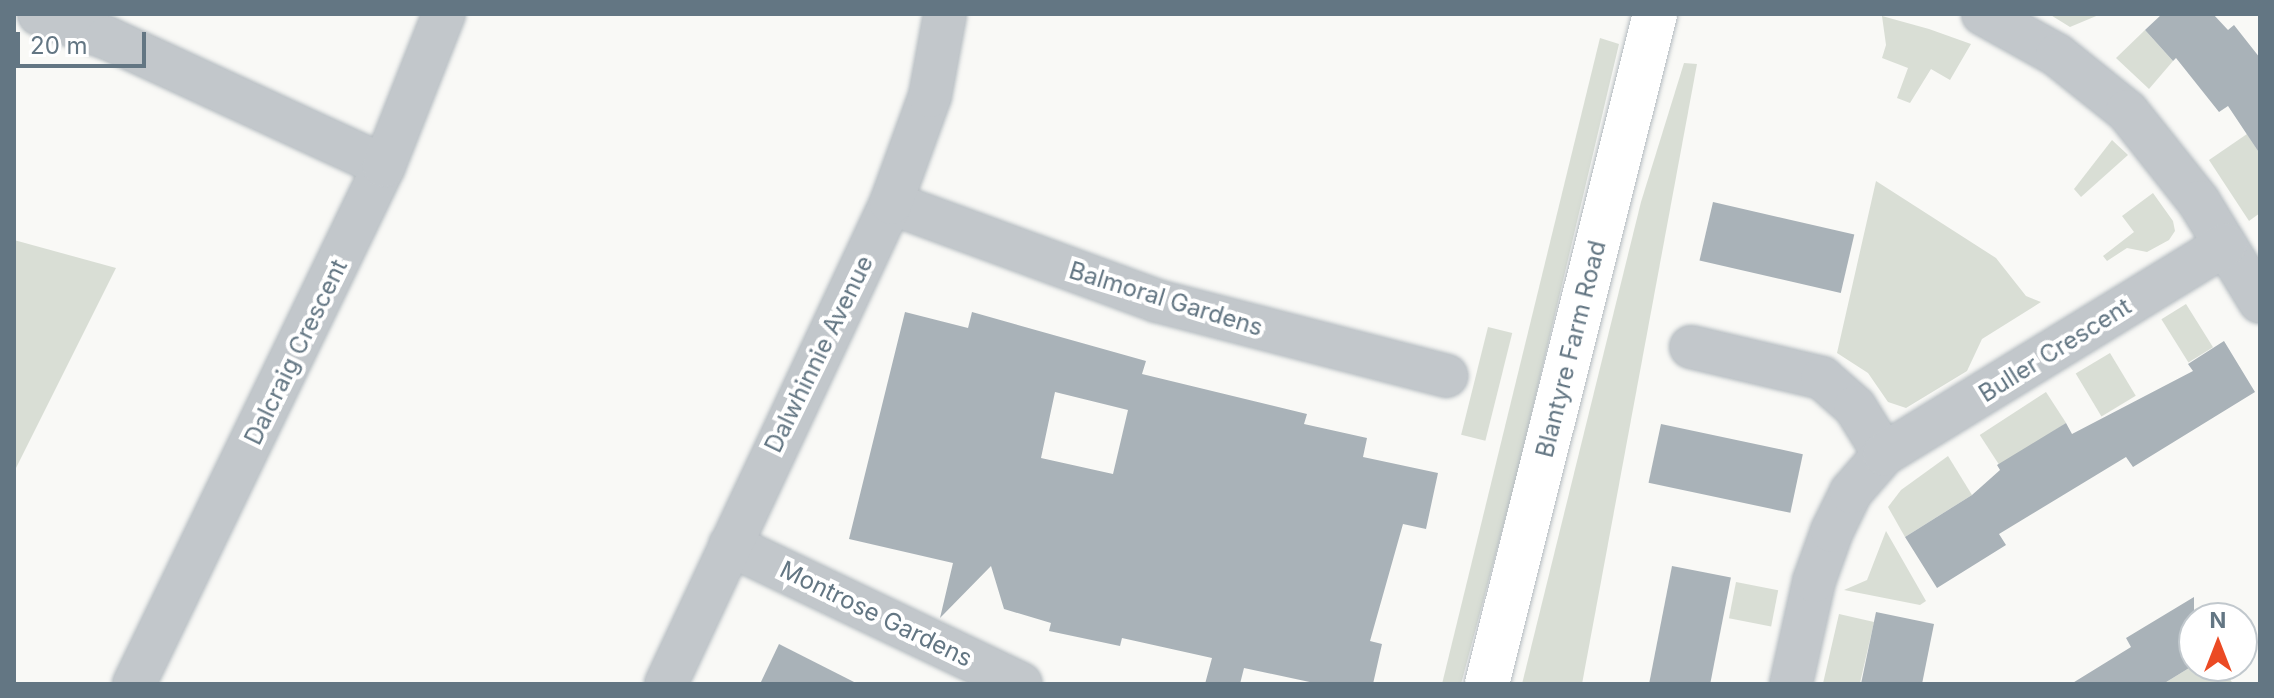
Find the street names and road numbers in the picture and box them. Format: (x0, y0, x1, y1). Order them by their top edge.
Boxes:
street label: Blantyre Farm Road (1530, 238, 1612, 460)
street label: Dalwhinnie Avenue (759, 251, 879, 457)
street label: Dalcraig Crescent (239, 255, 353, 449)
street label: Balmoral Gardens (1066, 256, 1266, 342)
street label: Buller Crescent (1974, 292, 2136, 408)
street label: Montrose Gardens (775, 555, 977, 673)

